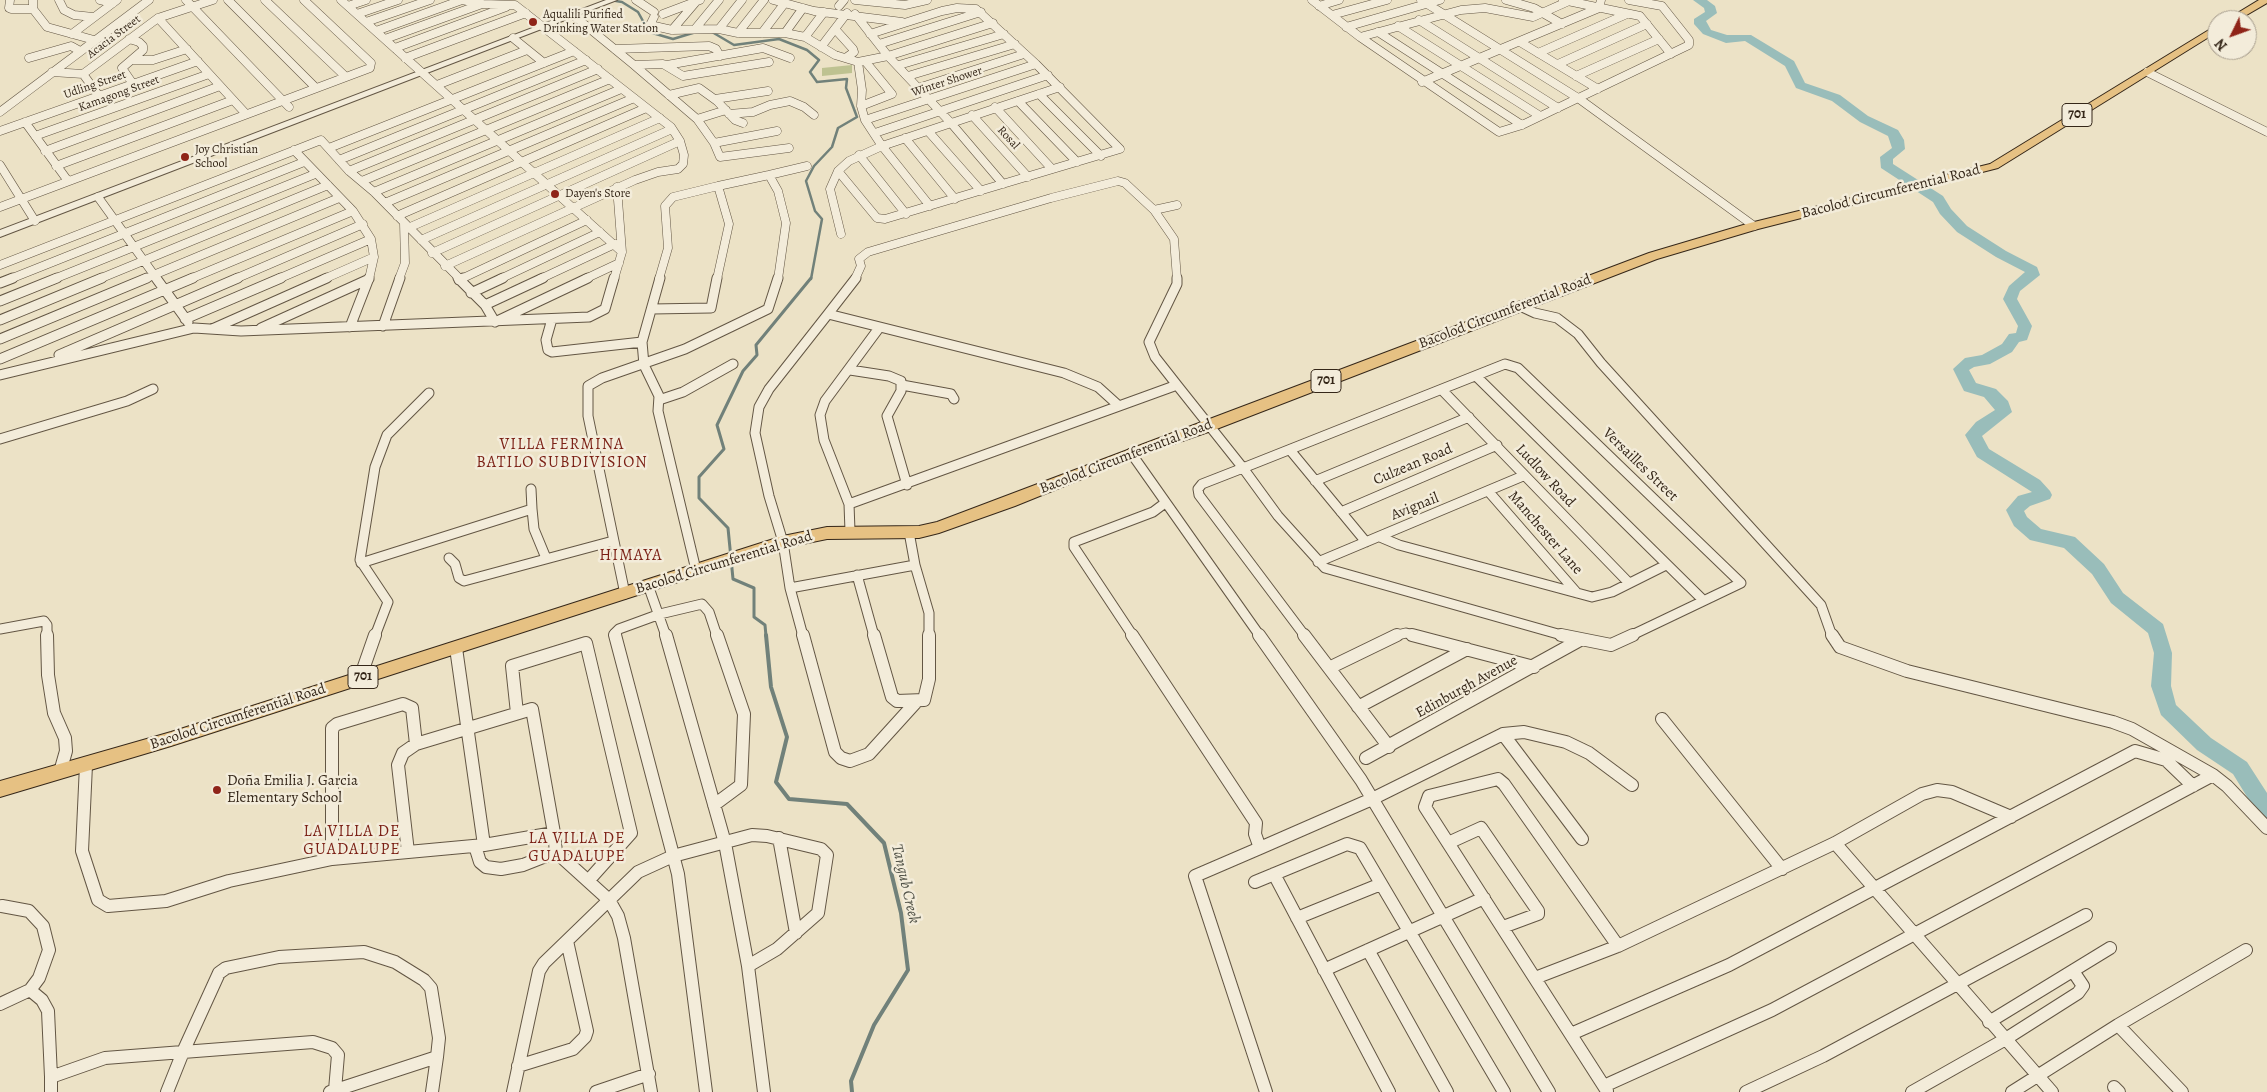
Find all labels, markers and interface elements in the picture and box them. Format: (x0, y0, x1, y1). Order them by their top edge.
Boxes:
place label: Aqualili Purified Drinking Water Station (543, 8, 658, 36)
north arrow (2207, 10, 2257, 60)
street label: Acacia Street (84, 12, 144, 62)
marker: Aqualili Purified Drinking Water Station (527, 16, 539, 28)
text: N (2211, 35, 2232, 55)
street label: Winter Shower (910, 64, 984, 100)
street label: Udling Street (62, 68, 128, 102)
street label: Kamagong Street (77, 73, 161, 115)
road number: 701 (2062, 104, 2092, 126)
street label: Rosal (994, 123, 1022, 153)
place label: Joy Christian School (195, 143, 258, 171)
marker: Joy Christian School (179, 151, 191, 163)
street label: Bacolod Circumferential Road (1800, 161, 1982, 223)
place label: Dayen's Store (565, 187, 630, 201)
marker: Dayen's Store (549, 188, 561, 200)
street label: Bacolod Circumferential Road (1416, 271, 1594, 353)
road number: 701 (1311, 370, 1341, 392)
street label: Bacolod Circumferential Road (1037, 416, 1215, 498)
street label: Versailles Street (1599, 425, 1681, 505)
district label: VILLA FERMINA BATILO SUBDIVISION (474, 435, 650, 473)
street label: Culzean Road (1371, 440, 1455, 490)
street label: Ludlow Road (1511, 441, 1579, 511)
street label: Manchester Lane (1504, 488, 1586, 578)
street label: Avignail (1388, 489, 1442, 525)
street label: Bacolod Circumferential Road (634, 528, 814, 598)
district label: HIMAYA (599, 546, 663, 566)
street label: Edinburgh Avenue (1413, 652, 1521, 722)
road number: 701 (348, 666, 378, 689)
street label: Bacolod Circumferential Road (148, 680, 328, 754)
place label: Doña Emilia J. Garcia Elementary School (227, 772, 358, 807)
marker: Doña Emilia J. Garcia Elementary School (211, 784, 223, 796)
district label: LA VILLA DE GUADALUPE (302, 822, 402, 860)
district label: LA VILLA DE GUADALUPE (527, 829, 627, 867)
water label: Tangub Creek (887, 842, 923, 926)

